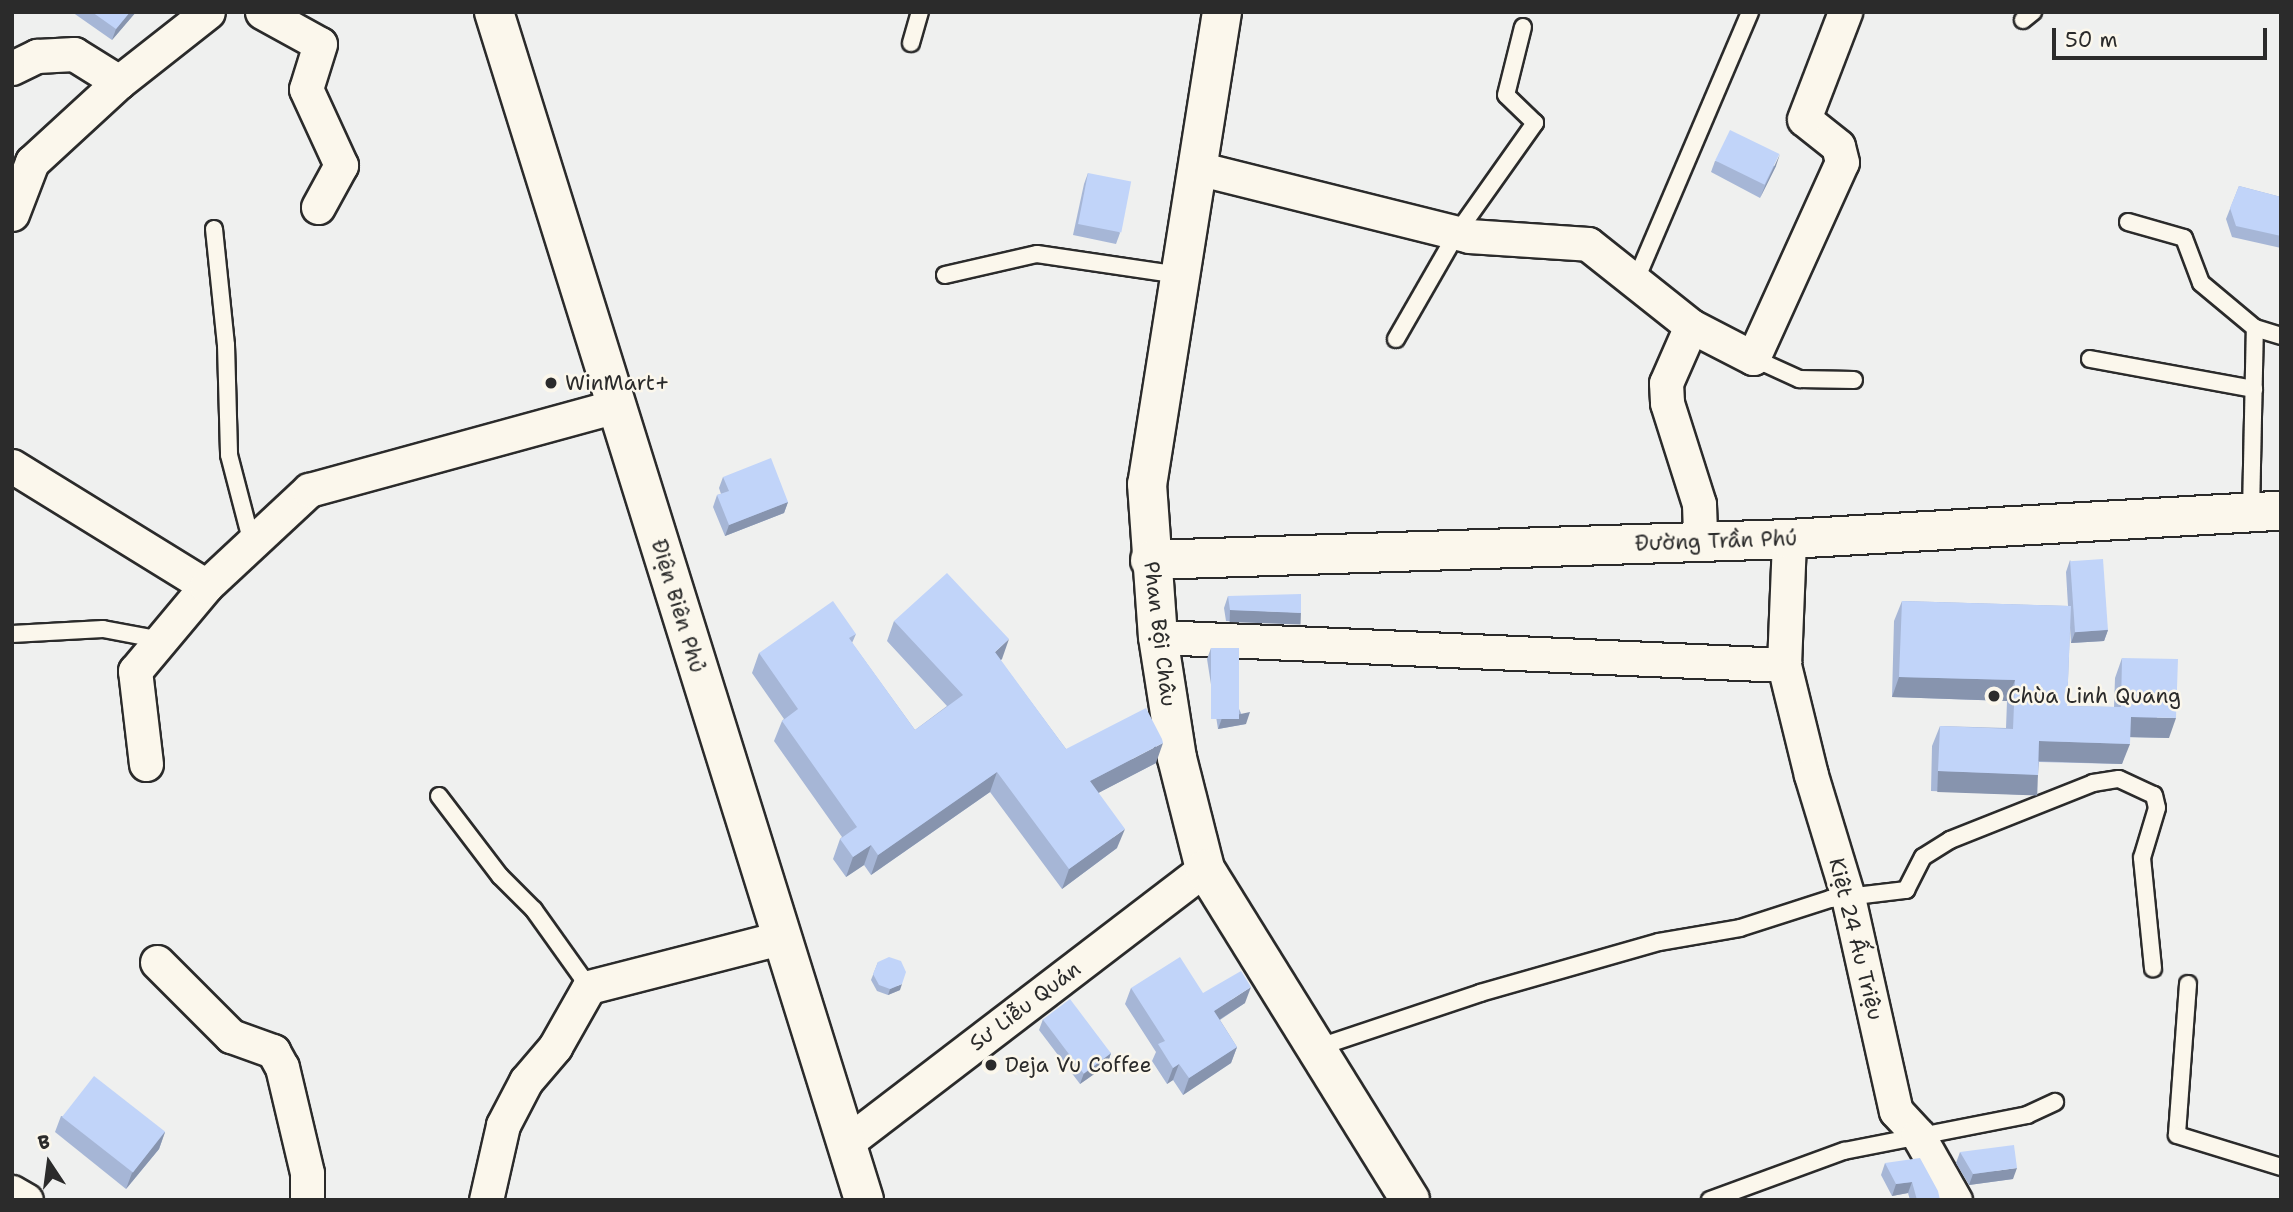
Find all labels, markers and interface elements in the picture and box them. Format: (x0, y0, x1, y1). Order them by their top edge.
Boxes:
scale bar (2055, 14, 2270, 58)
text: 50 m (2065, 26, 2118, 54)
place label: WinMart+ (565, 370, 670, 396)
marker: WinMart+ (543, 375, 559, 391)
street label: Đường Trần Phú (1634, 526, 1798, 556)
street label: Điện Biên Phủ (646, 536, 710, 676)
street label: Phan Bội Châu (1139, 560, 1181, 708)
place label: Chùa Linh Quang (2008, 683, 2181, 709)
marker: Chùa Linh Quang (1986, 688, 2002, 704)
street label: Kiệt 24 Ấu Triệu (1824, 855, 1888, 1023)
street label: Sư Liễu Quán (965, 956, 1085, 1056)
place label: Deja Vu Coffee (1005, 1052, 1152, 1078)
marker: Deja Vu Coffee (983, 1057, 999, 1073)
north arrow (14, 1128, 84, 1198)
text: B (36, 1129, 53, 1156)

